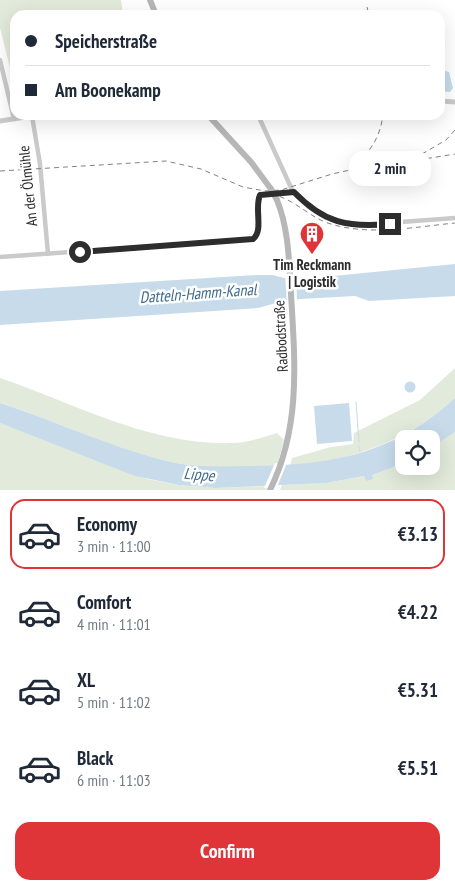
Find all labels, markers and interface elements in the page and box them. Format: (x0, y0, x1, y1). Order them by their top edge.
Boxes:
text: Speicherstraße (55, 29, 157, 53)
text: Am Boonekamp (55, 78, 161, 102)
street label: An der Ölmühle (14, 145, 41, 227)
callout: 2 min (349, 152, 431, 186)
text: 2 min (374, 158, 406, 178)
route end (379, 213, 401, 235)
building icon: Tim Reckmann | Logistik (299, 221, 325, 255)
route start (69, 241, 91, 263)
place label: Tim Reckmann | Logistik (273, 255, 351, 291)
water label: Datteln-Hamm-Kanal (139, 279, 258, 307)
street label: Radbodstraße (269, 300, 292, 372)
map controls (395, 430, 440, 475)
button: locate (395, 430, 440, 475)
water label: Lippe (183, 463, 217, 485)
icon: car (17, 512, 62, 557)
text: Economy (77, 512, 137, 536)
text: €3.13 (398, 522, 438, 546)
text: 3 min · 11:00 (77, 536, 151, 556)
icon: car (17, 590, 62, 635)
text: Comfort (77, 590, 131, 614)
text: €4.22 (398, 600, 438, 624)
text: 4 min · 11:01 (77, 614, 151, 634)
icon: car (17, 668, 62, 713)
text: XL (77, 668, 95, 692)
text: €5.31 (398, 678, 438, 702)
text: 5 min · 11:02 (77, 692, 151, 712)
icon: car (17, 746, 62, 791)
text: Black (77, 746, 113, 770)
text: €5.51 (398, 756, 438, 780)
text: 6 min · 11:03 (77, 770, 151, 790)
button: Confirm (15, 822, 440, 880)

